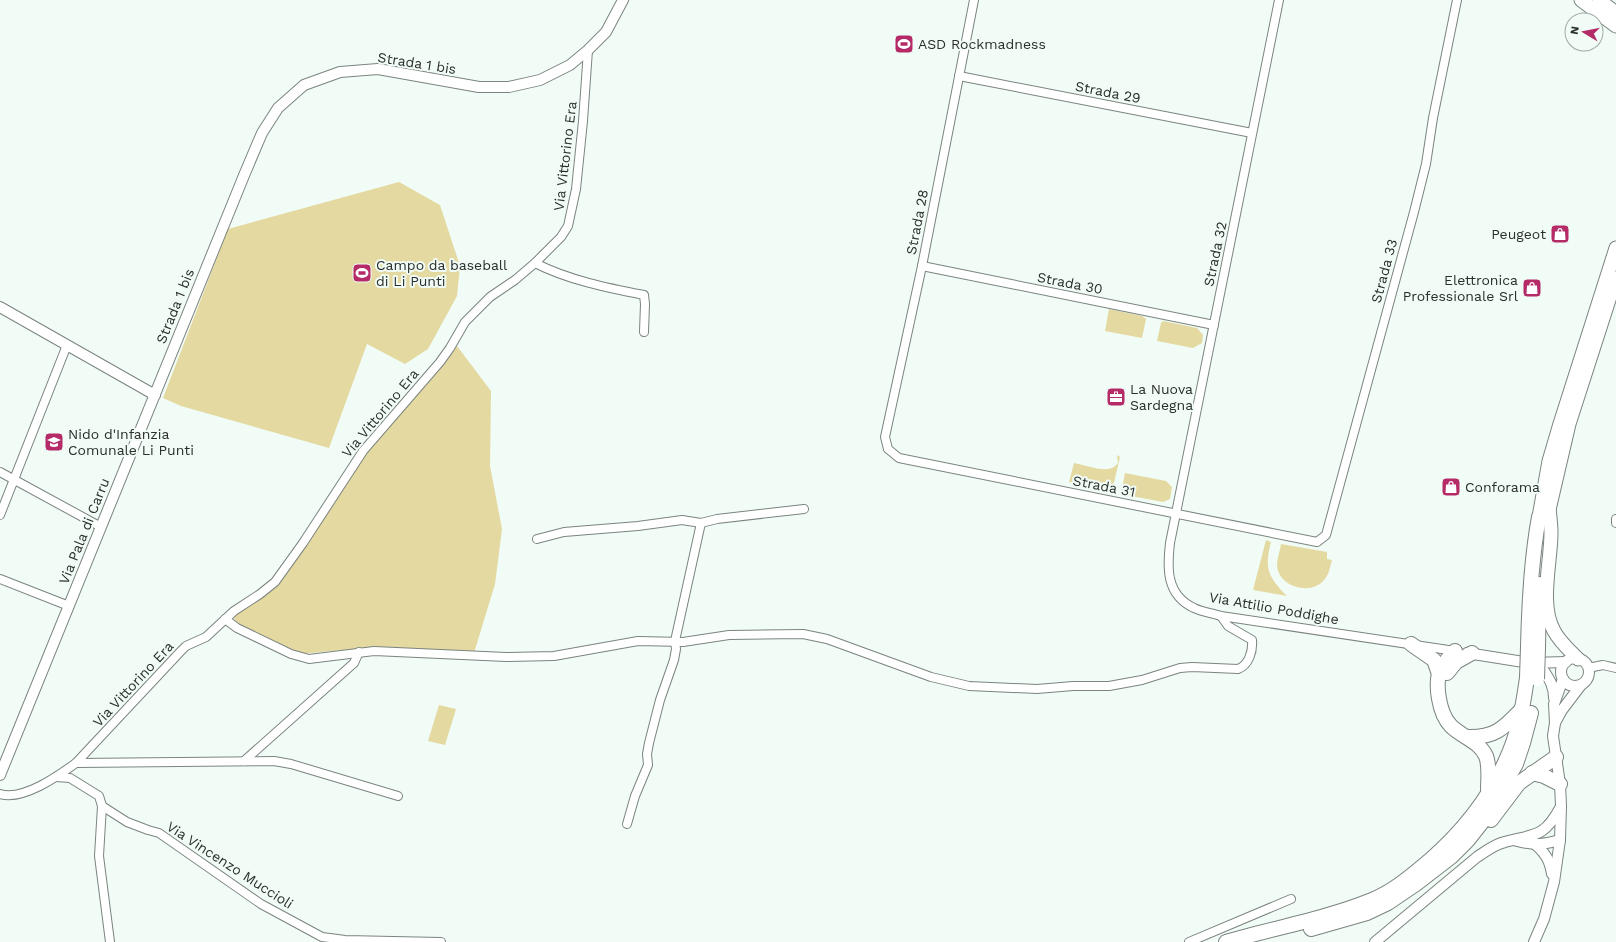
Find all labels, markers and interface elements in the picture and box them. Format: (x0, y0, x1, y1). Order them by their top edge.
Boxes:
north arrow (1564, 12, 1604, 52)
text: N (1568, 25, 1582, 35)
sports icon: ASD Rockmadness (893, 33, 915, 55)
place label: ASD Rockmadness (918, 36, 1046, 52)
street label: Strada 1 bis (377, 49, 457, 77)
street label: Strada 29 (1074, 78, 1142, 106)
street label: Via Vittorino Era (550, 100, 580, 212)
street label: Strada 28 (903, 188, 931, 256)
street label: Strada 32 (1200, 220, 1230, 288)
shop icon: Peugeot (1549, 223, 1571, 245)
place label: Peugeot (1491, 226, 1546, 242)
street label: Strada 33 (1368, 237, 1400, 305)
place label: Campo da baseball di Li Punti (376, 257, 508, 289)
sports icon: Campo da baseball di Li Punti (351, 262, 373, 284)
street label: Strada 1 bis (153, 266, 197, 346)
street label: Strada 30 (1036, 269, 1104, 297)
place label: Elettronica Professionale Srl (1403, 272, 1519, 304)
shop icon: Elettronica Professionale Srl (1521, 277, 1543, 299)
street label: Via Vittorino Era (338, 366, 422, 460)
place label: La Nuova Sardegna (1130, 381, 1193, 413)
office icon: La Nuova Sardegna (1105, 386, 1127, 408)
place label: Nido d'Infanzia Comunale Li Punti (68, 426, 194, 458)
school or university icon: Nido d'Infanzia Comunale Li Punti (43, 431, 65, 453)
street label: Strada 31 (1072, 472, 1136, 500)
street label: Via Pala di Carru (55, 476, 113, 586)
shop icon: Conforama (1440, 476, 1462, 498)
place label: Conforama (1465, 479, 1540, 495)
street label: Via Attilio Poddighe (1208, 589, 1340, 627)
street label: Via Vittorino Era (90, 638, 177, 730)
street label: Via Vincenzo Muccioli (164, 818, 296, 912)

